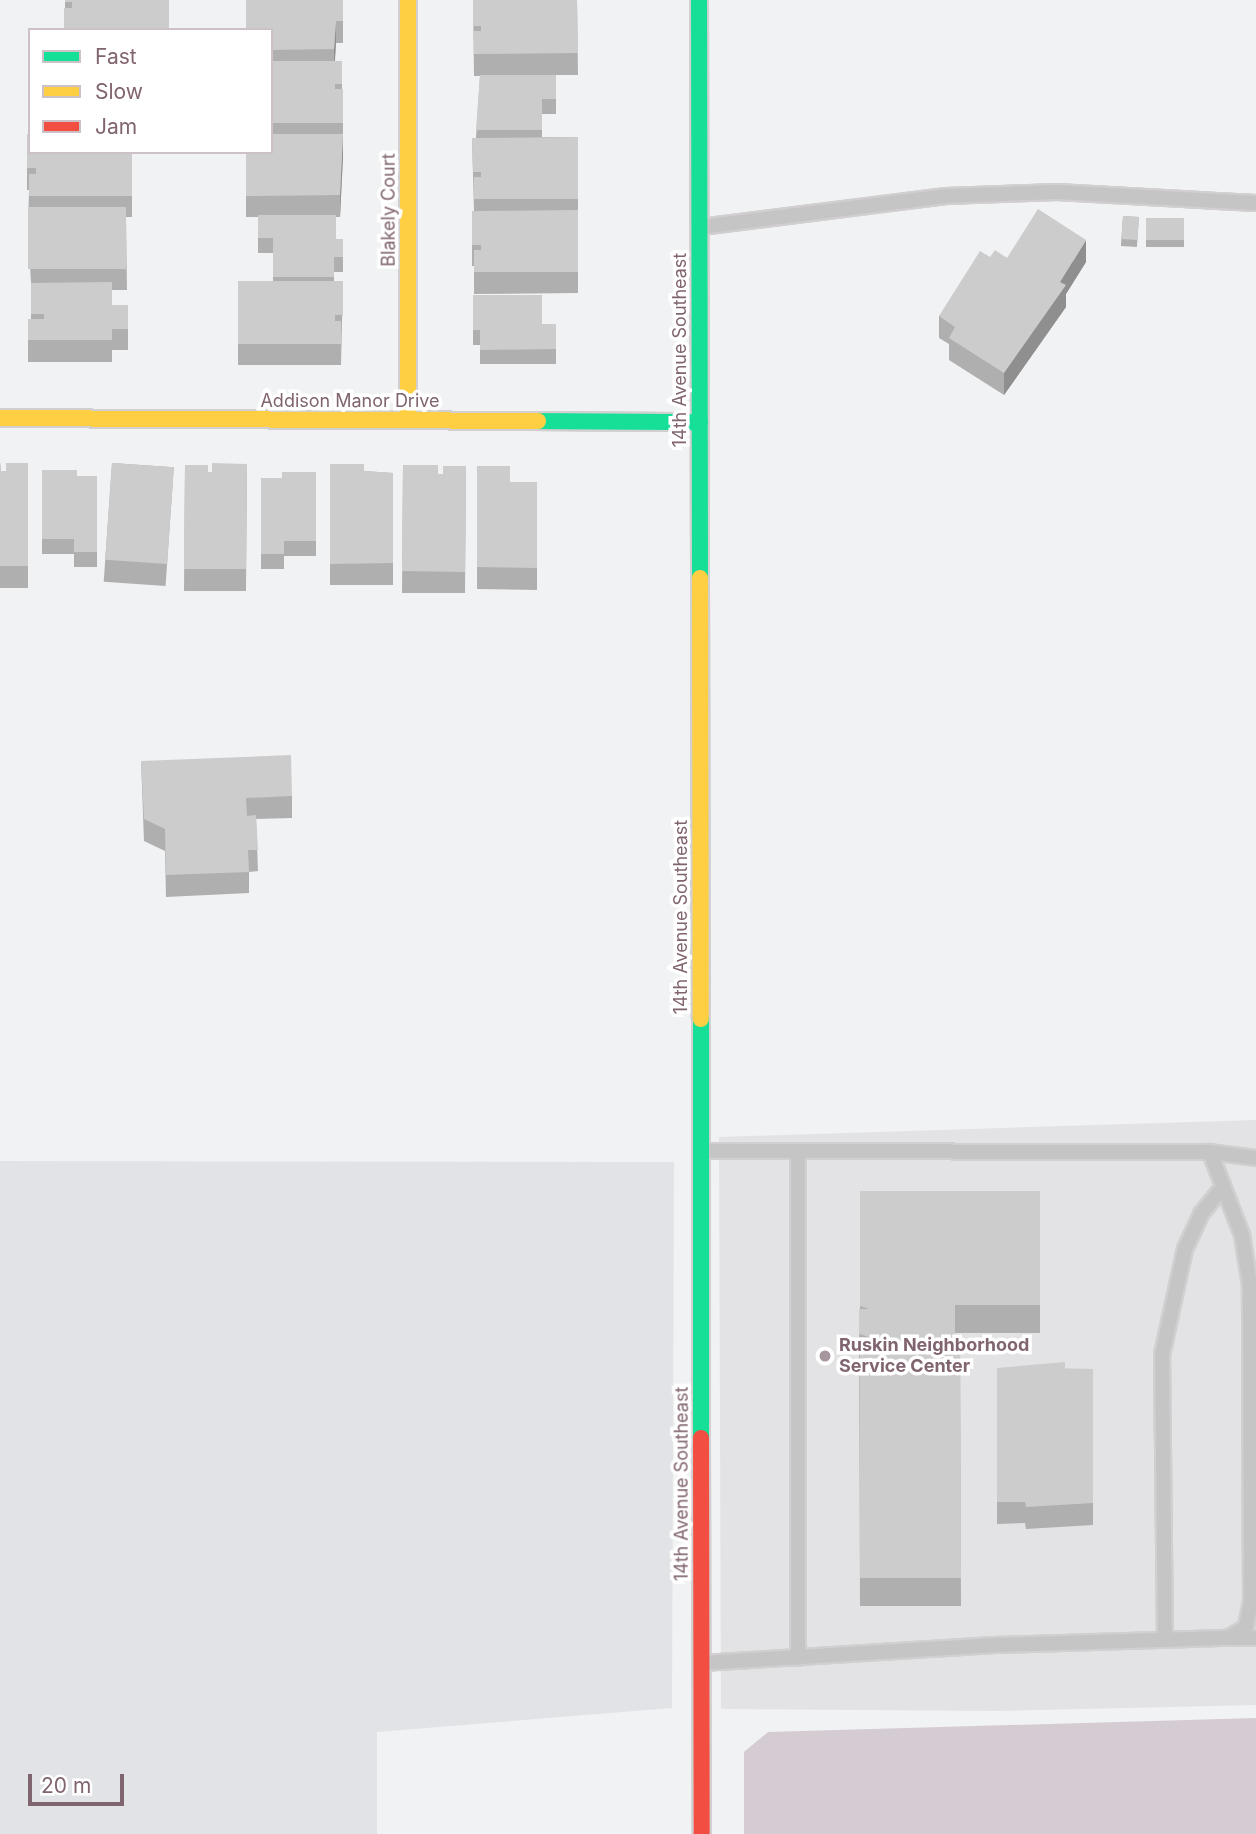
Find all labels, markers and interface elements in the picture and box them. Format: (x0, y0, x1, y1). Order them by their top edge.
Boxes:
legend (28, 28, 273, 154)
text: Fast (95, 44, 137, 69)
text: Slow (95, 79, 143, 104)
text: Jam (95, 114, 137, 139)
street label: Blakely Court (378, 153, 400, 267)
street label: 14th Avenue Southeast (669, 253, 691, 447)
street label: Addison Manor Drive (260, 390, 440, 412)
street label: 14th Avenue Southeast (670, 820, 692, 1014)
place label: Ruskin Neighborhood Service Center (839, 1335, 1029, 1378)
marker: Ruskin Neighborhood Service Center (817, 1348, 833, 1364)
street label: 14th Avenue Southeast (671, 1387, 693, 1581)
scale bar (32, 1760, 128, 1804)
text: 20 m (41, 1773, 91, 1798)

